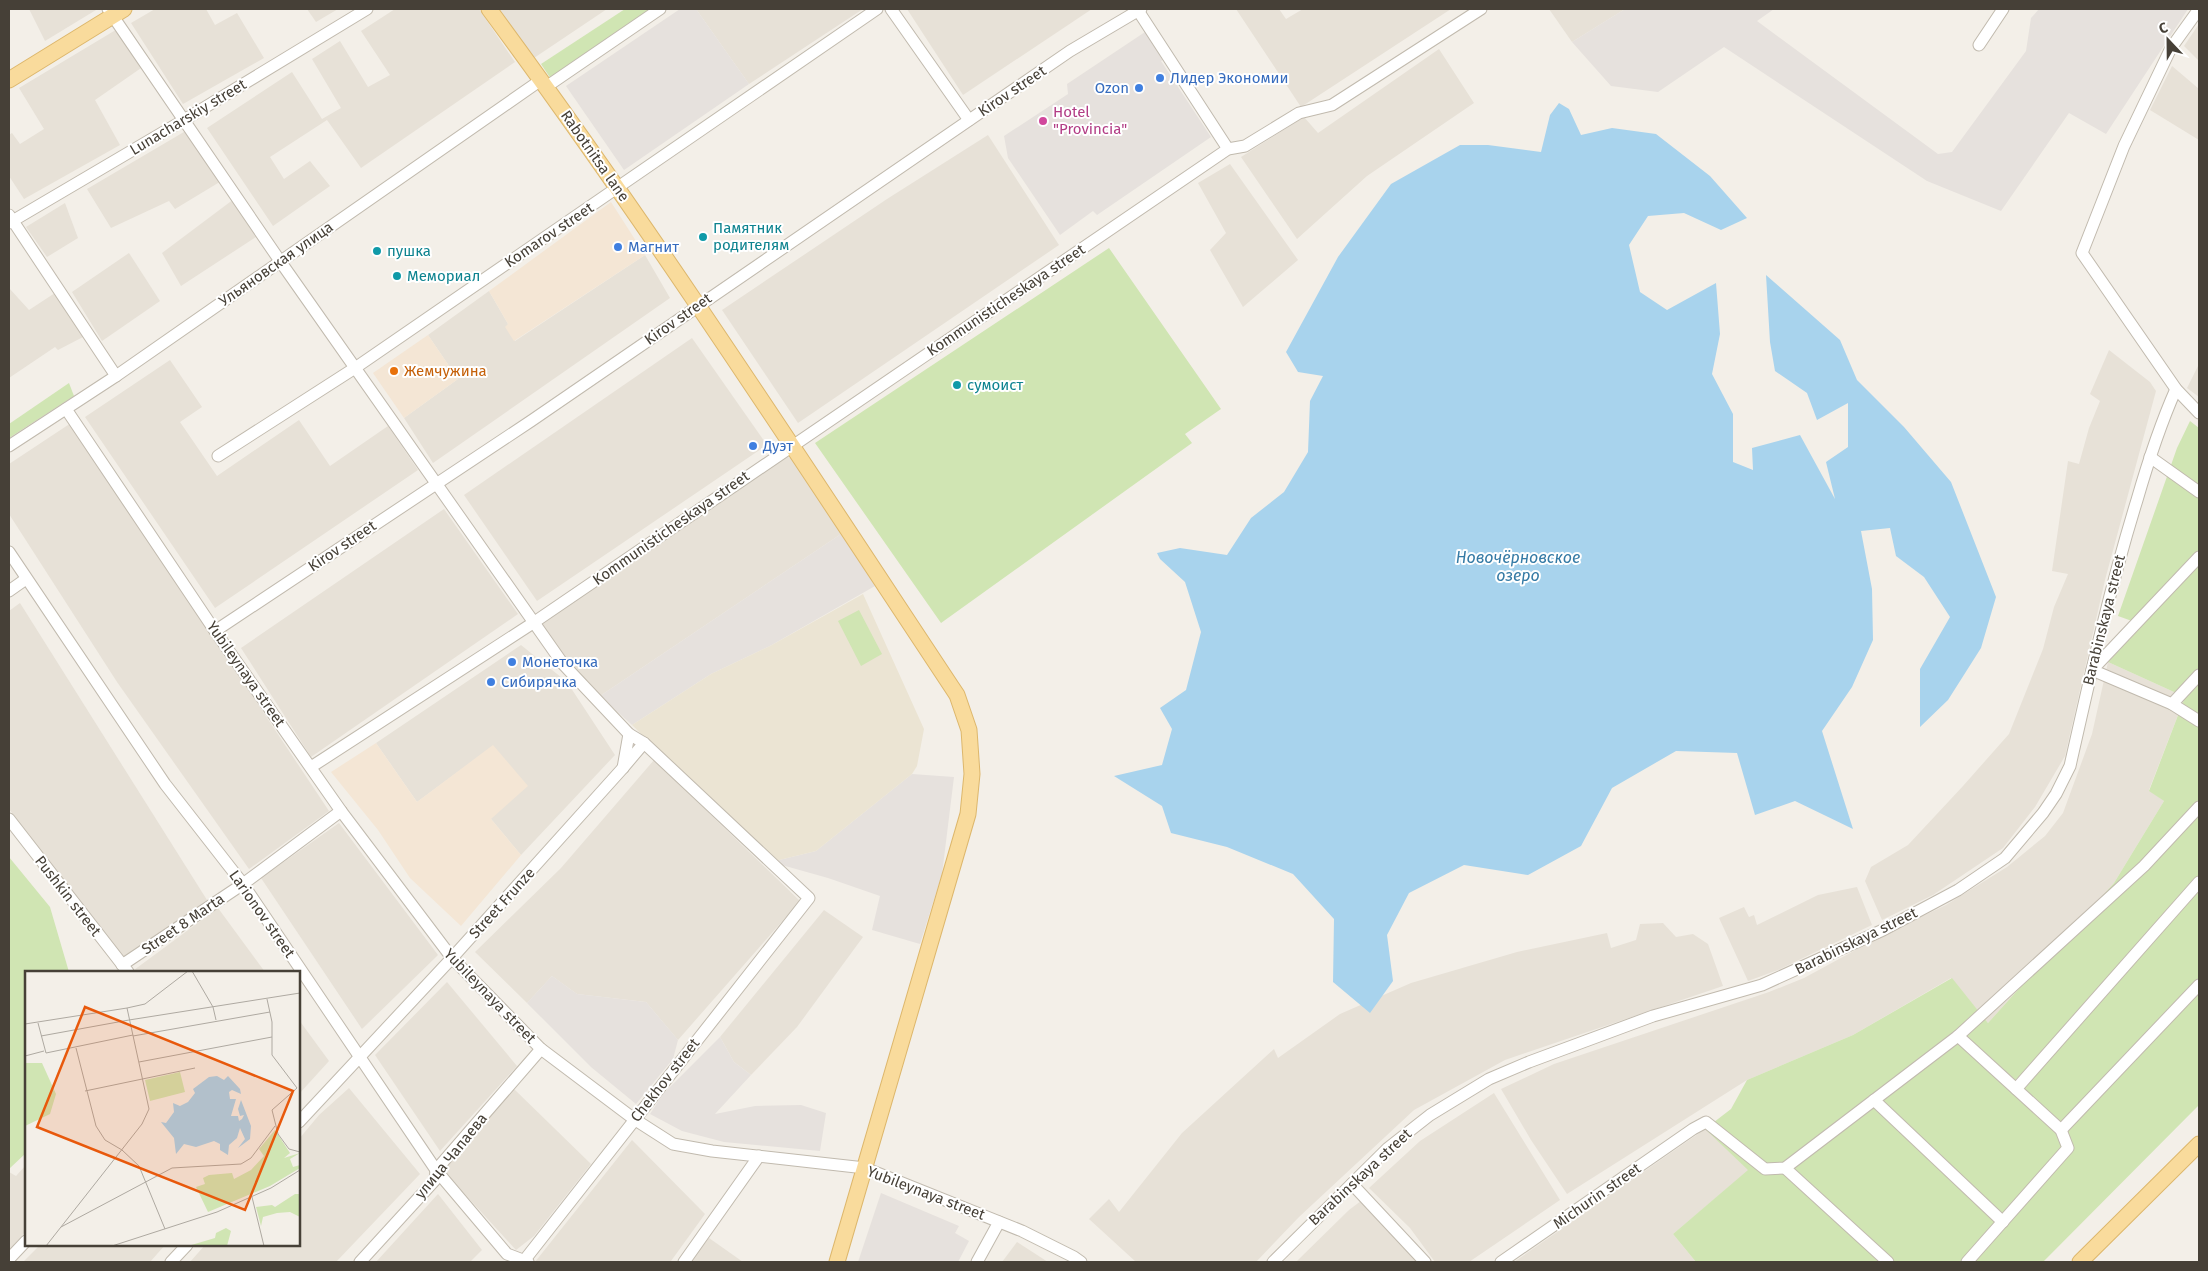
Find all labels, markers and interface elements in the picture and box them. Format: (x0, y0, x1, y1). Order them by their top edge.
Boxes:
north arrow (2143, 15, 2193, 65)
text: С (2156, 19, 2170, 38)
street label: Kirov street (975, 61, 1050, 120)
place label: Лидер Экономии (1170, 69, 1288, 87)
marker: Лидер Экономии (1154, 72, 1166, 84)
street label: Lunacharskiy street (127, 75, 250, 159)
place label: Ozon (1095, 79, 1129, 97)
marker: Ozon (1133, 82, 1145, 94)
place label: Hotel "Provincia" (1053, 103, 1127, 138)
street label: Rabotnitsa lane (557, 107, 633, 205)
marker: Hotel "Provincia" (1037, 115, 1049, 127)
street label: Komarov street (501, 198, 597, 271)
street label: Ульяновская улица (216, 218, 336, 310)
place label: Памятник родителям (713, 219, 789, 254)
marker: Памятник родителям (697, 231, 709, 243)
place label: Магнит (628, 238, 679, 256)
street label: Kommunisticheskaya street (924, 240, 1089, 360)
marker: Магнит (612, 241, 624, 253)
place label: пушка (387, 242, 431, 260)
marker: пушка (371, 245, 383, 257)
place label: Мемориал (407, 267, 480, 285)
marker: Мемориал (391, 270, 403, 282)
street label: Kirov street (641, 289, 716, 349)
place label: Жемчужина (404, 362, 487, 380)
marker: Жемчужина (388, 365, 400, 377)
place label: сумоист (967, 376, 1023, 394)
marker: сумоист (951, 379, 963, 391)
place label: Дуэт (762, 437, 793, 455)
marker: Дуэт (747, 440, 759, 452)
street label: Kommunisticheskaya street (589, 467, 753, 589)
street label: Kirov street (305, 516, 380, 575)
water label: Новочёрновское озеро (1456, 548, 1580, 585)
street label: Barabinskaya street (2079, 552, 2129, 687)
street label: Yubileynaya street (203, 618, 289, 731)
place label: Монеточка (522, 653, 598, 671)
marker: Монеточка (506, 656, 518, 668)
place label: Сибирячка (501, 673, 577, 691)
marker: Сибирячка (485, 676, 497, 688)
street label: Pushkin street (31, 852, 105, 940)
street label: Street Frunze (465, 864, 539, 942)
street label: Larionov street (225, 867, 299, 962)
street label: Street 8 Marta (138, 890, 228, 958)
street label: Barabinskaya street (1792, 903, 1921, 978)
street label: Yubileynaya street (440, 945, 540, 1048)
inset map (25, 971, 300, 1246)
street label: Chekhov street (627, 1034, 704, 1125)
street label: улица Чапаева (411, 1110, 491, 1202)
street label: Barabinskaya street (1305, 1124, 1416, 1229)
street label: Michurin street (1550, 1159, 1645, 1233)
street label: Yubileynaya street (865, 1162, 988, 1224)

